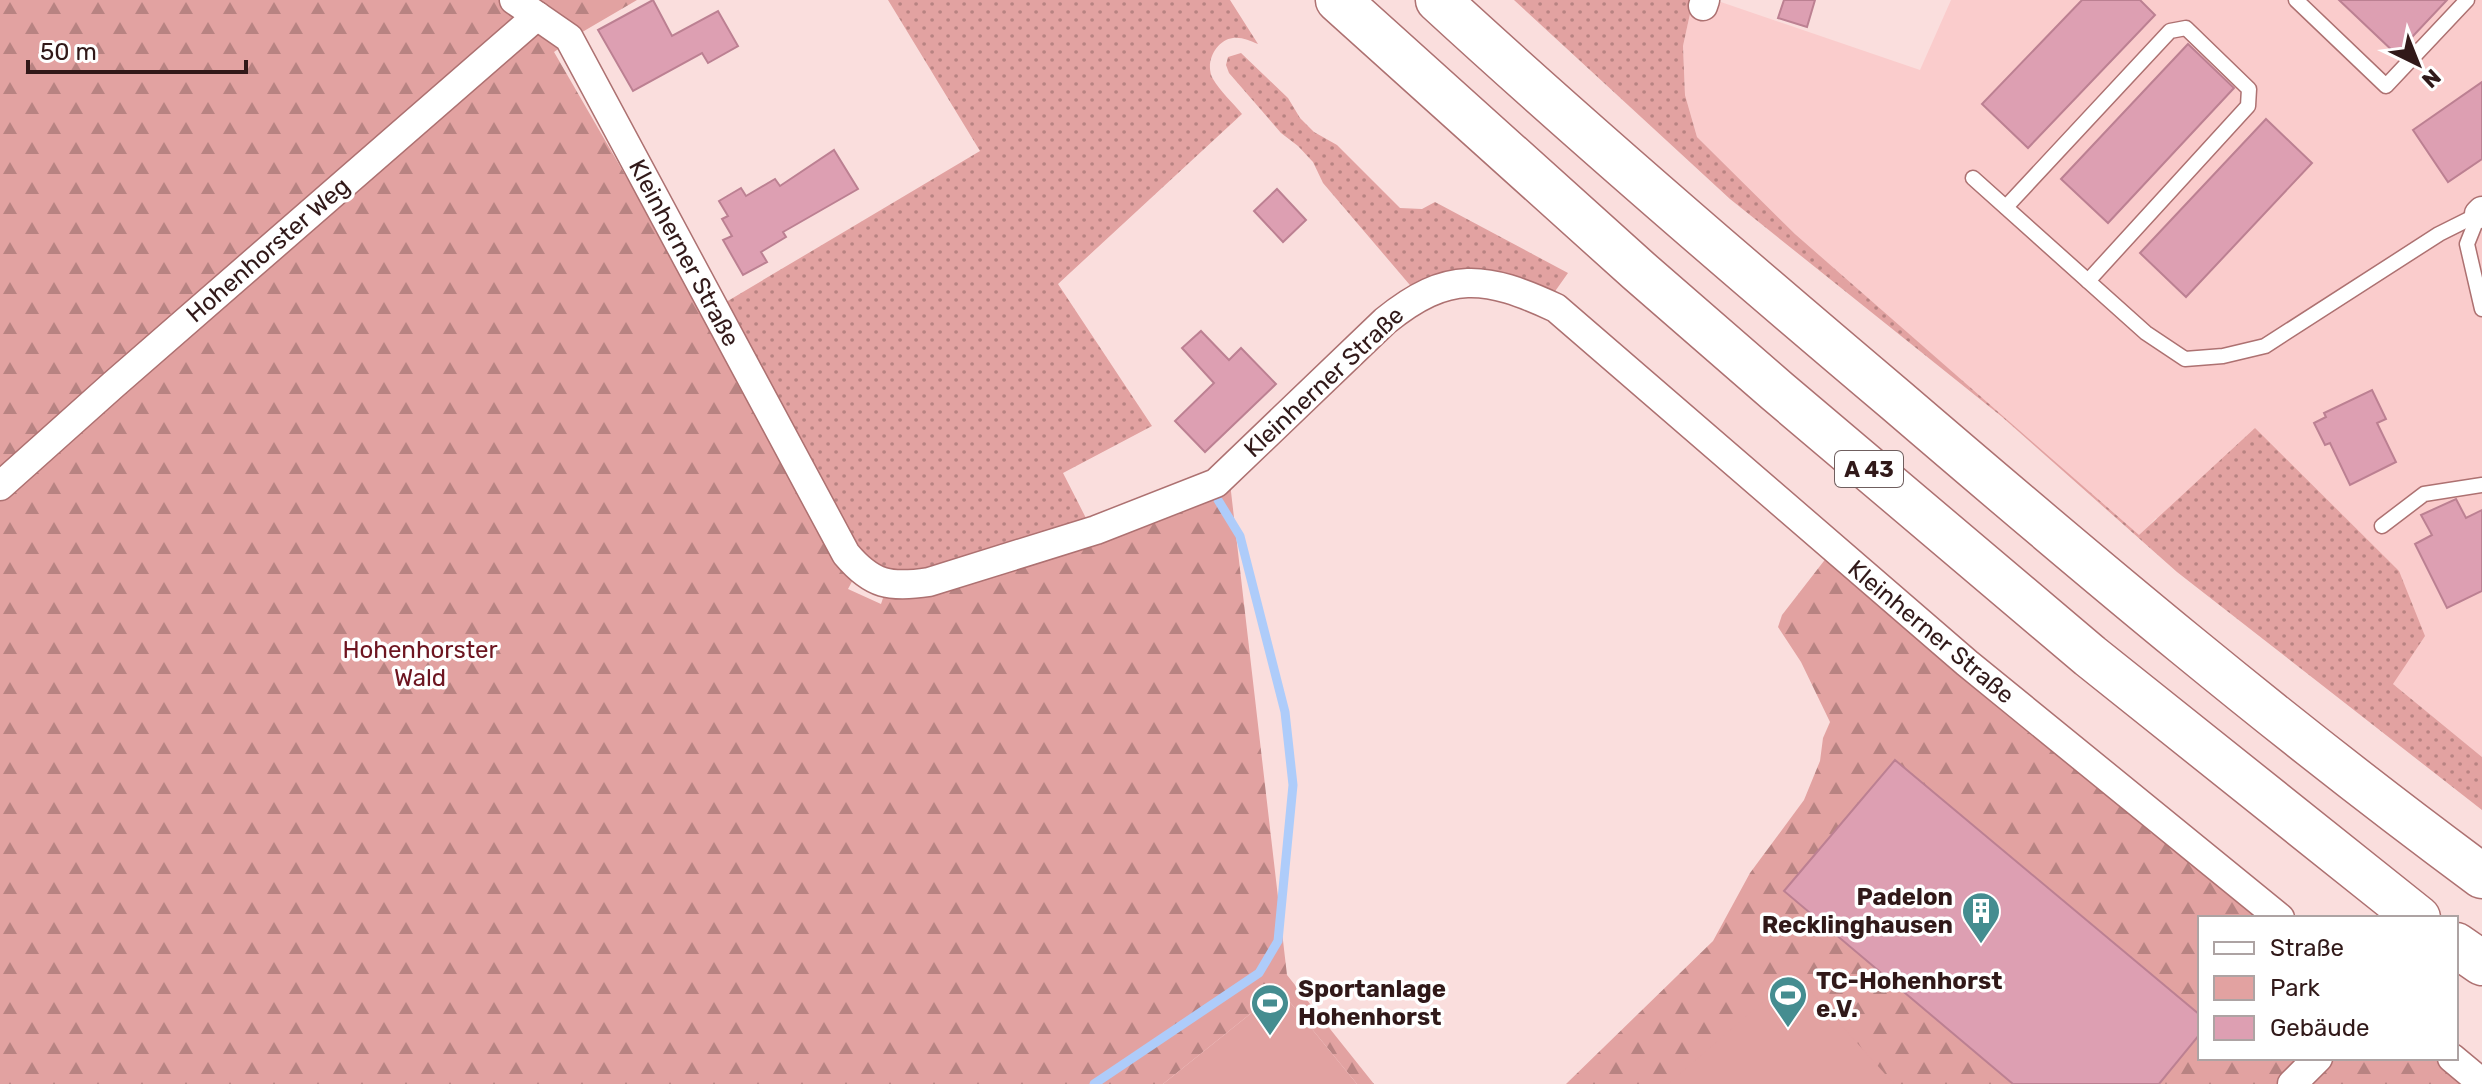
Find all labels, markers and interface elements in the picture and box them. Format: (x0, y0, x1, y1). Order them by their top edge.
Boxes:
scale bar (28, 24, 246, 74)
north arrow (2378, 24, 2458, 104)
text: 50 m (40, 38, 97, 66)
text: N (2416, 63, 2446, 94)
street label: Kleinherner Straße (623, 155, 745, 351)
street label: Hohenhorster Weg (181, 172, 355, 328)
street label: Kleinherner Straße (1238, 301, 1410, 463)
road number: A 43 (1835, 451, 1903, 487)
street label: Kleinherner Straße (1842, 555, 2020, 709)
park label: Hohenhorster Wald (342, 636, 498, 692)
place label: Padelon Recklinghausen (1762, 883, 1953, 939)
building icon: Padelon Recklinghausen (1960, 890, 2002, 945)
legend (2198, 916, 2458, 1060)
text: Straße (2270, 934, 2344, 962)
place label: TC-Hohenhorst e.V. (1816, 967, 2002, 1023)
sports icon: TC-Hohenhorst e.V. (1767, 974, 1809, 1029)
text: Park (2270, 974, 2321, 1002)
place label: Sportanlage Hohenhorst (1298, 975, 1446, 1031)
sports icon: Sportanlage Hohenhorst (1249, 982, 1291, 1037)
text: Gebäude (2270, 1014, 2369, 1042)

